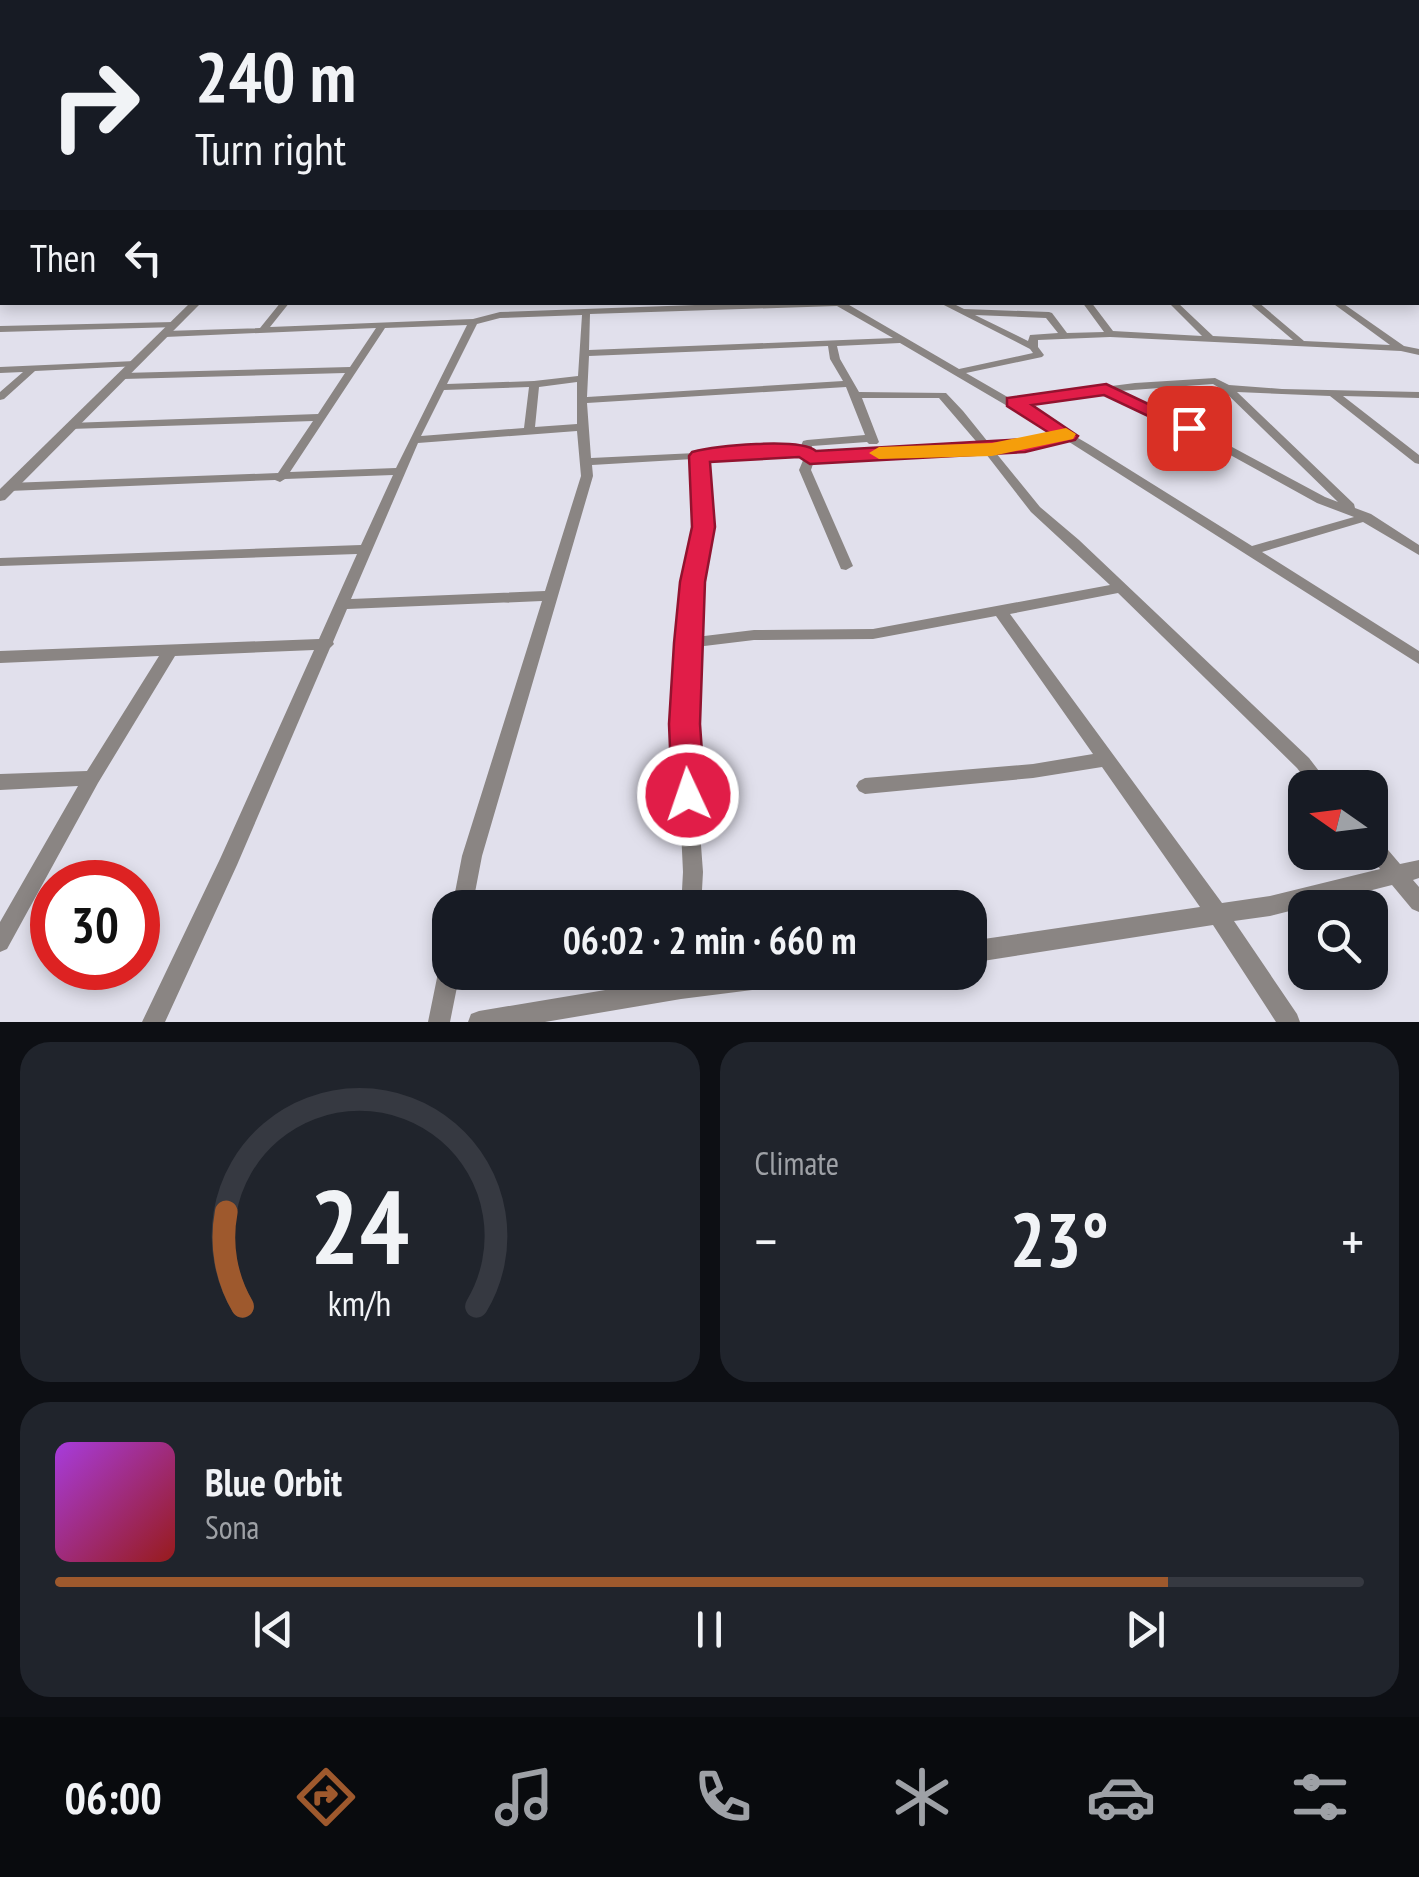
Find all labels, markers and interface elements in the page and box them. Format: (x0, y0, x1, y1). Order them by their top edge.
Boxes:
text: 240 m (195, 31, 356, 121)
icon: right (30, 40, 160, 170)
text: Turn right (195, 119, 346, 177)
icon: left (116, 230, 171, 285)
text: Then (30, 233, 96, 282)
pin (1147, 386, 1232, 471)
icon: arrive (1162, 401, 1217, 456)
position arrow (636, 743, 740, 847)
north arrow (1288, 770, 1388, 870)
map controls (1288, 770, 1388, 990)
speed limit sign: 30 (30, 860, 160, 990)
button: search (1288, 890, 1388, 990)
text: 06:02 · 2 min · 660 m (563, 915, 856, 964)
text: Climate (755, 1142, 839, 1184)
text: 24 (310, 1158, 409, 1293)
text: 23° (1010, 1191, 1109, 1288)
text: − (755, 1205, 777, 1276)
text: + (1341, 1205, 1364, 1276)
text: km/h (328, 1280, 391, 1326)
text: Blue Orbit (205, 1457, 342, 1506)
text: Sona (205, 1506, 259, 1548)
icon: previous (246, 1602, 301, 1657)
icon: pause (682, 1602, 737, 1657)
icon: next (1118, 1602, 1173, 1657)
icon: directions (291, 1762, 361, 1832)
icon: music (489, 1762, 559, 1832)
icon: phone (688, 1762, 758, 1832)
icon: climate (887, 1762, 957, 1832)
icon: car (1086, 1762, 1156, 1832)
icon: filters (1285, 1762, 1355, 1832)
text: 06:00 (64, 1768, 162, 1826)

